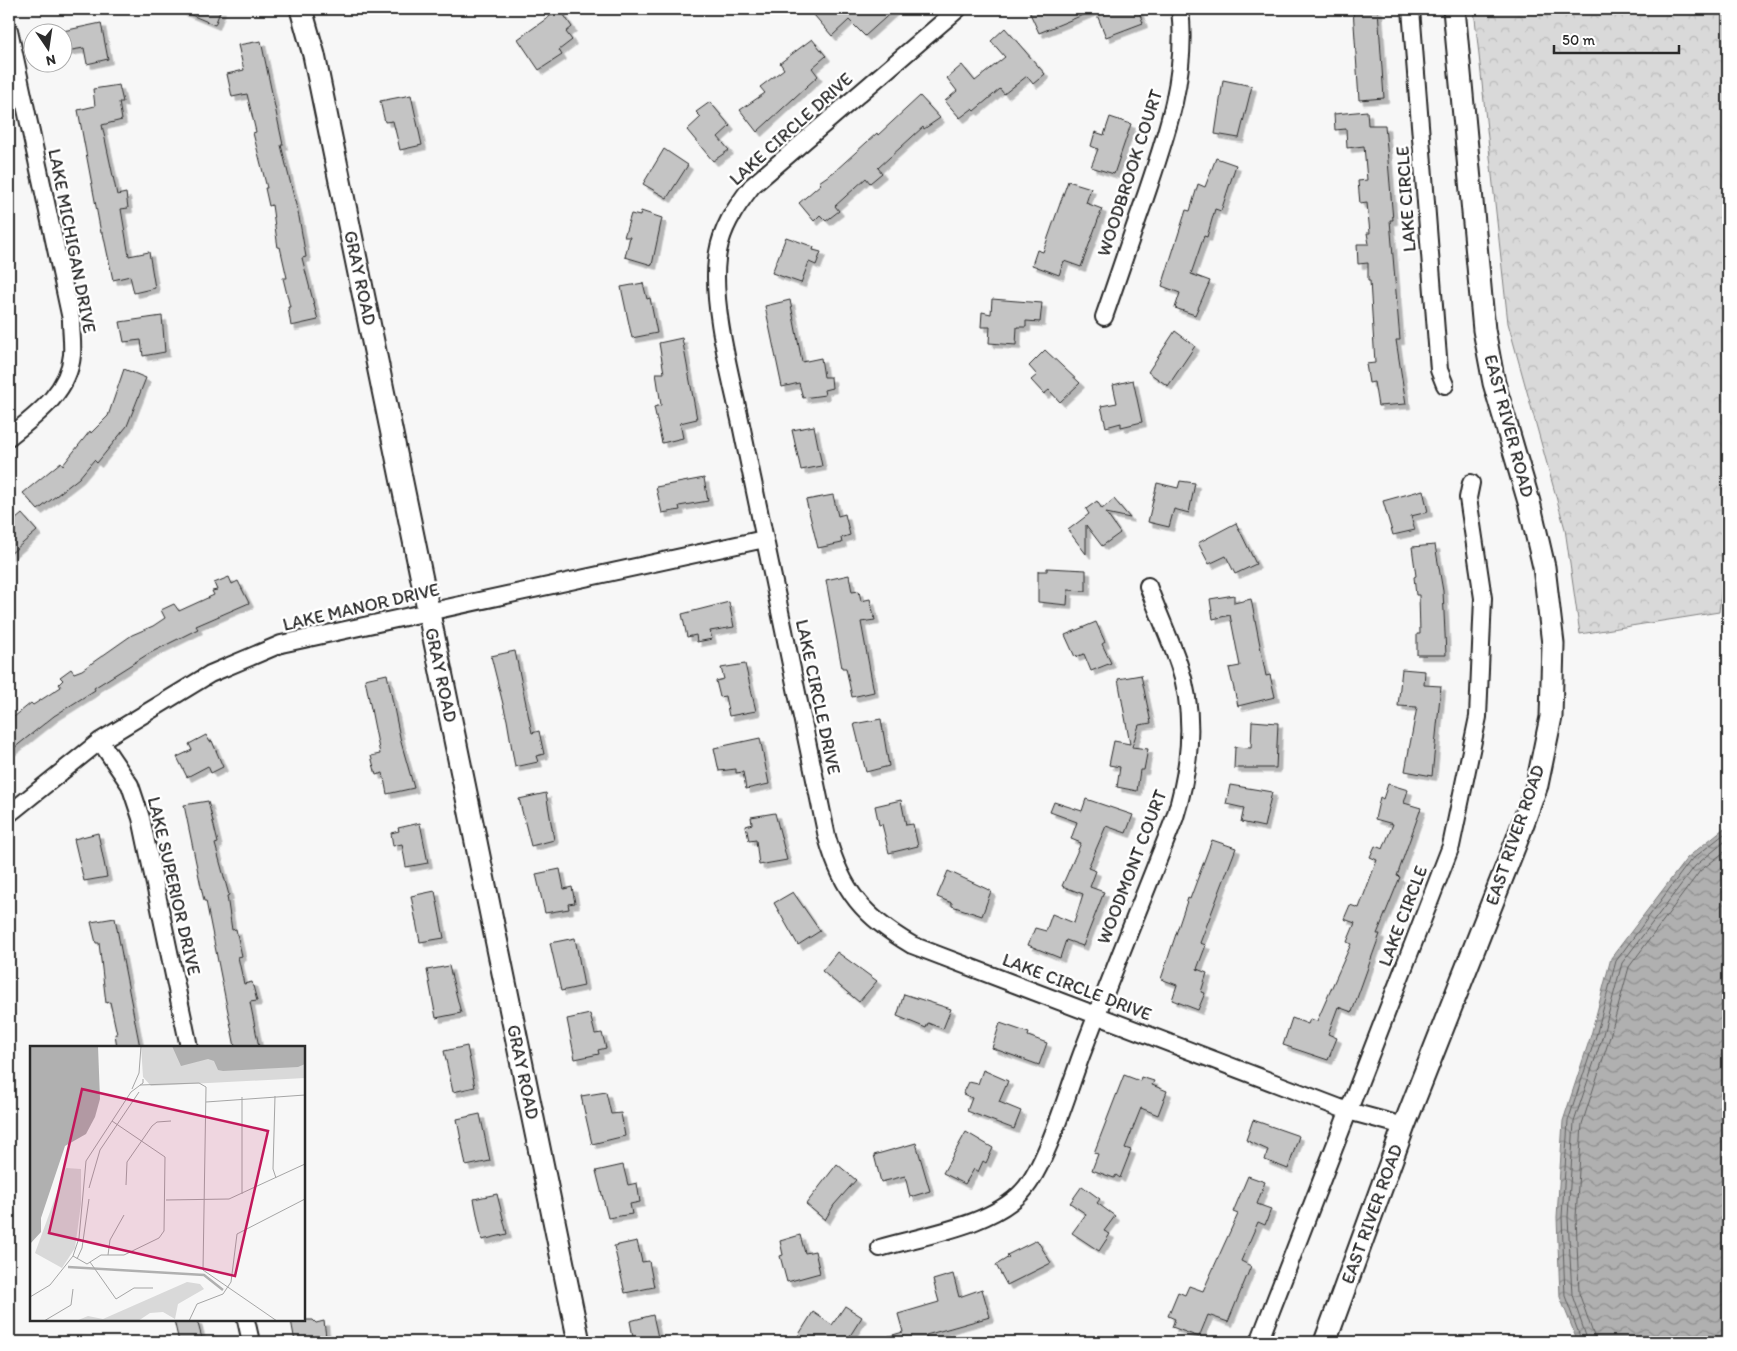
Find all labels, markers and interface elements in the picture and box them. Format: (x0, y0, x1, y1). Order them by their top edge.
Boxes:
north arrow (22, 22, 72, 72)
scale bar (1554, 22, 1680, 54)
text: 50 m (1562, 31, 1595, 49)
text: N (44, 51, 57, 70)
street label: LAKE CIRCLE DRIVE (725, 68, 857, 190)
street label: WOODBROOK COURT (1093, 87, 1167, 259)
street label: LAKE CIRCLE (1391, 145, 1421, 253)
street label: LAKE MICHIGAN DRIVE (43, 147, 101, 335)
street label: GRAY ROAD (339, 229, 381, 327)
street label: EAST RIVER ROAD (1479, 352, 1539, 500)
street label: LAKE MANOR DRIVE (281, 578, 441, 636)
street label: LAKE CIRCLE DRIVE (791, 617, 845, 777)
street label: GRAY ROAD (420, 626, 462, 724)
street label: EAST RIVER ROAD (1481, 762, 1549, 908)
street label: WOODMONT COURT (1092, 787, 1172, 947)
street label: LAKE SUPERIOR DRIVE (143, 795, 205, 977)
street label: LAKE CIRCLE (1374, 863, 1432, 969)
street label: LAKE CIRCLE DRIVE (999, 948, 1155, 1026)
street label: GRAY ROAD (502, 1023, 544, 1121)
inset map (30, 1046, 305, 1321)
street label: EAST RIVER ROAD (1337, 1141, 1407, 1287)

